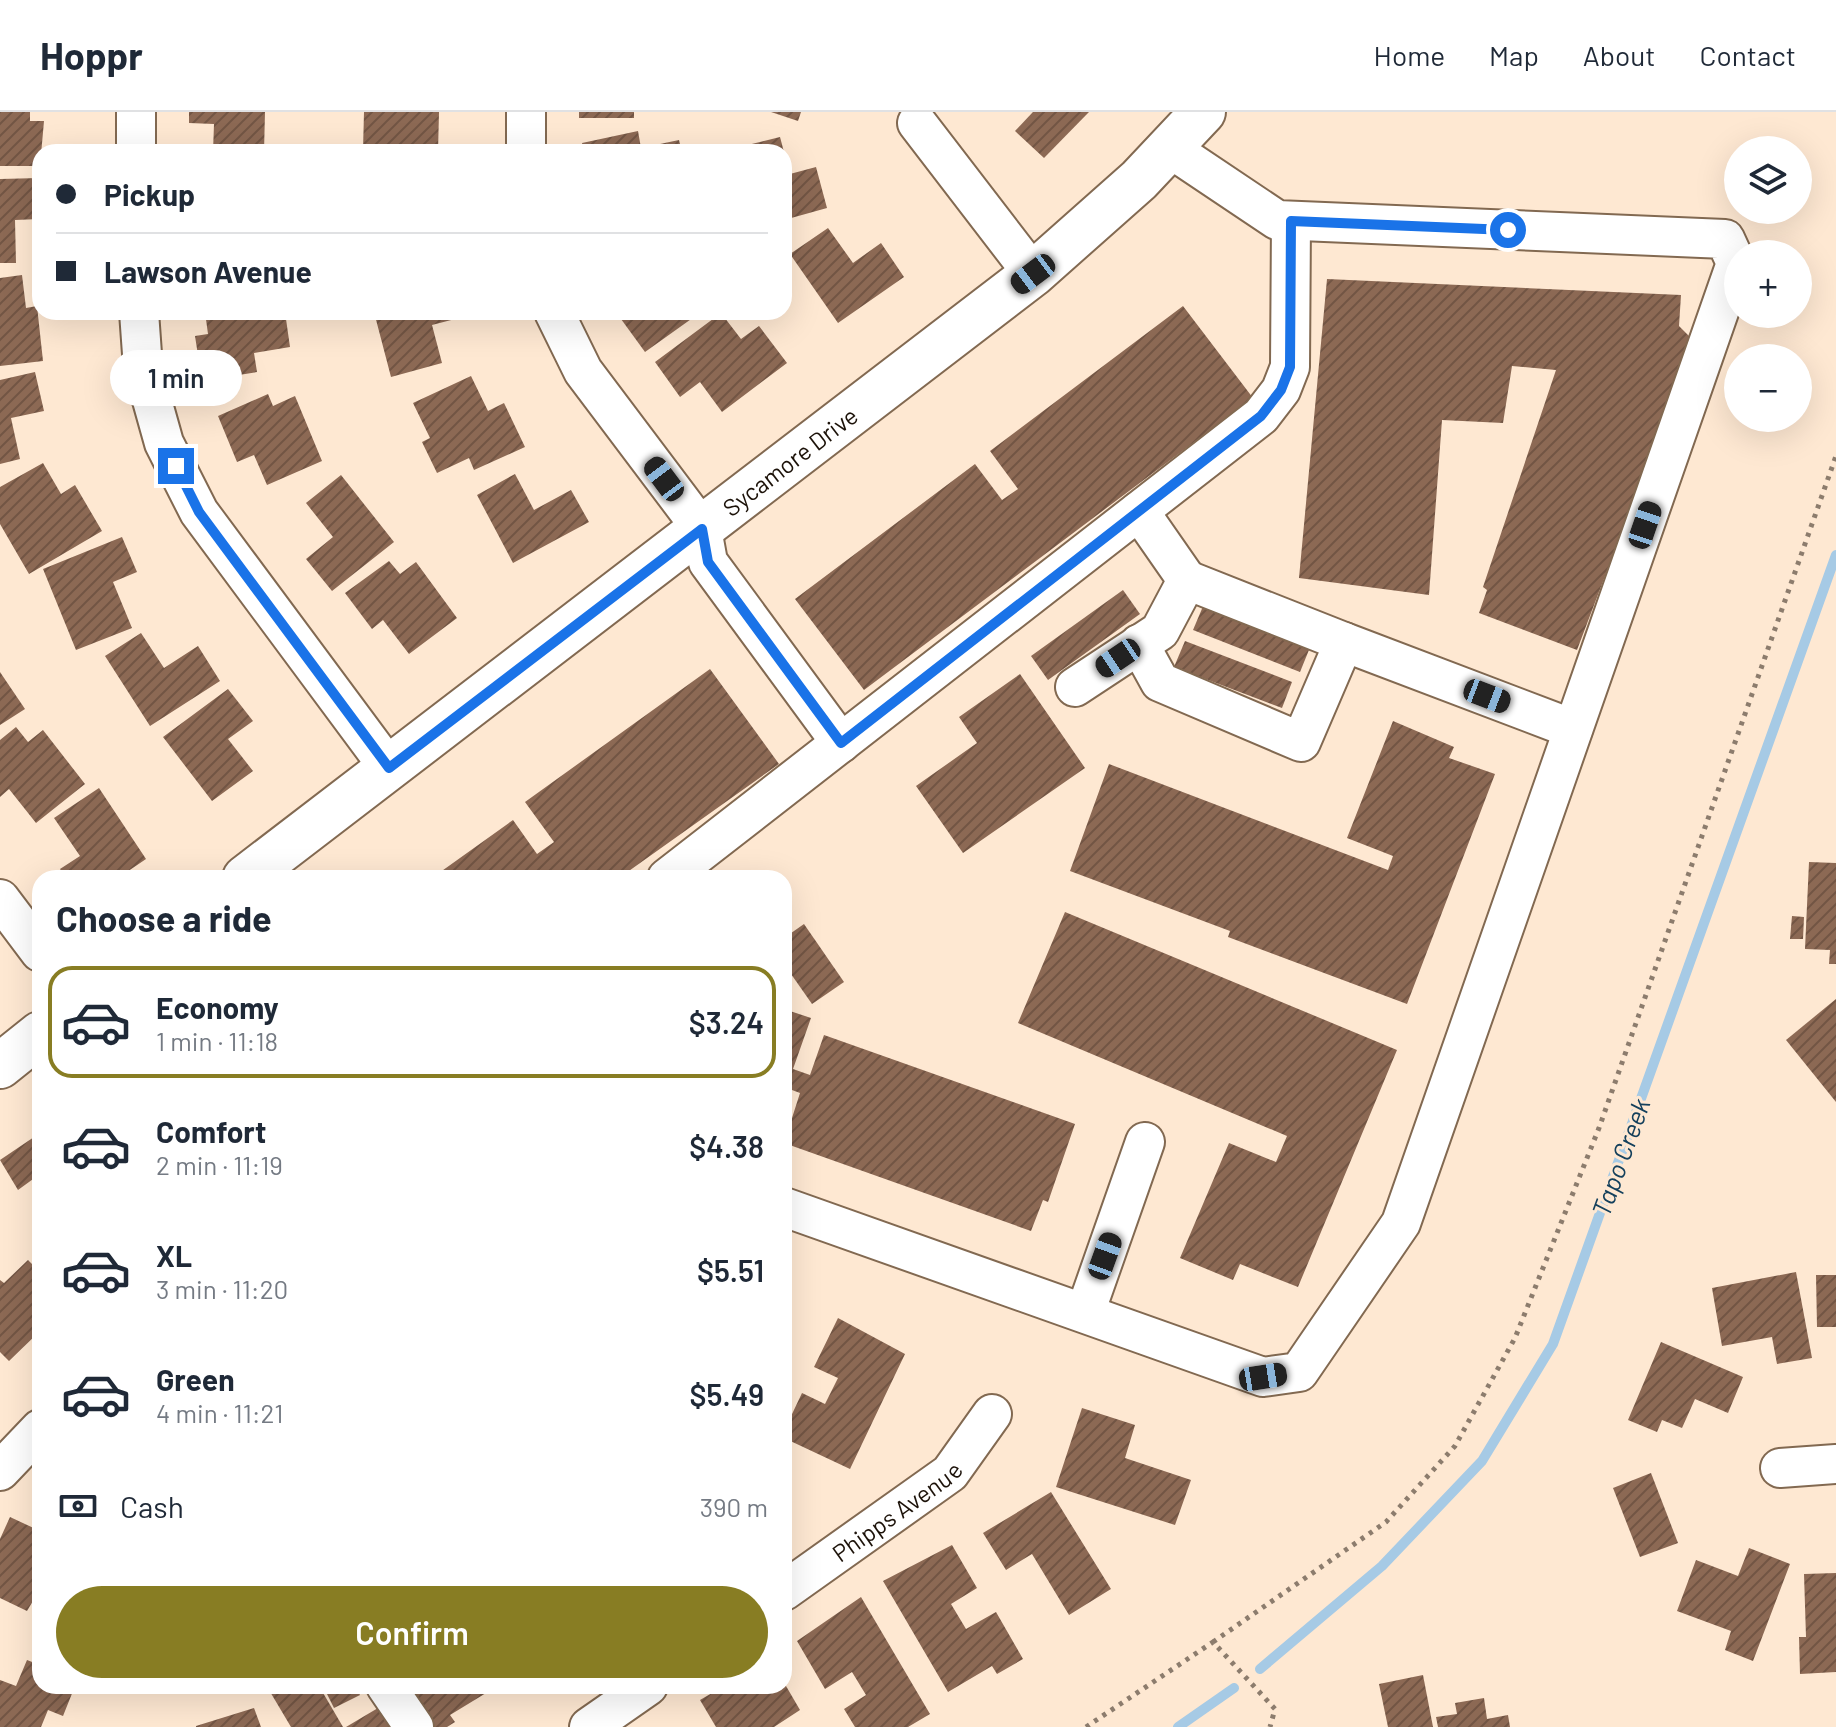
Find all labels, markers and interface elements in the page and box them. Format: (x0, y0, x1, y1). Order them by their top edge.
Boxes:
text: Hoppr (40, 32, 143, 78)
text: Home (1374, 38, 1445, 72)
text: Map (1489, 38, 1539, 72)
text: About (1583, 38, 1655, 72)
text: Contact (1699, 38, 1796, 72)
map controls (1724, 136, 1812, 432)
button: layers (1724, 136, 1812, 224)
text: Pickup (104, 176, 195, 212)
route start (1490, 212, 1526, 248)
button: + (1724, 240, 1812, 328)
car (1007, 250, 1059, 298)
text: Lawson Avenue (104, 253, 312, 289)
button: − (1724, 344, 1812, 432)
callout: 1 min (110, 350, 242, 406)
text: 1 min (148, 362, 204, 393)
street label: Sycamore Drive (716, 400, 863, 521)
route end (158, 448, 194, 484)
car (640, 453, 688, 505)
car (1626, 498, 1664, 552)
car (1091, 635, 1145, 681)
car (1460, 676, 1514, 716)
text: Choose a ride (56, 896, 272, 939)
icon: car (60, 986, 132, 1058)
text: Economy (156, 989, 279, 1025)
text: $3.24 (689, 1004, 764, 1040)
text: 1 min · 11:18 (156, 1025, 278, 1056)
water label: Tapo Creek (1584, 1094, 1656, 1220)
icon: car (60, 1110, 132, 1182)
text: Comfort (156, 1113, 266, 1149)
text: $4.38 (689, 1128, 764, 1164)
text: 2 min · 11:19 (156, 1149, 283, 1180)
car (1086, 1229, 1124, 1283)
icon: car (60, 1234, 132, 1306)
text: XL (156, 1237, 192, 1273)
text: $5.51 (697, 1252, 764, 1288)
text: 3 min · 11:20 (156, 1273, 288, 1304)
icon: car (60, 1358, 132, 1430)
text: Green (156, 1361, 235, 1397)
car (1237, 1361, 1289, 1393)
text: $5.49 (690, 1376, 764, 1412)
text: 4 min · 11:21 (156, 1397, 283, 1428)
street label: Phipps Avenue (826, 1456, 968, 1567)
icon: cash (56, 1484, 100, 1528)
text: Cash (120, 1488, 184, 1524)
text: 390 m (700, 1491, 768, 1522)
button: Confirm (56, 1586, 768, 1678)

